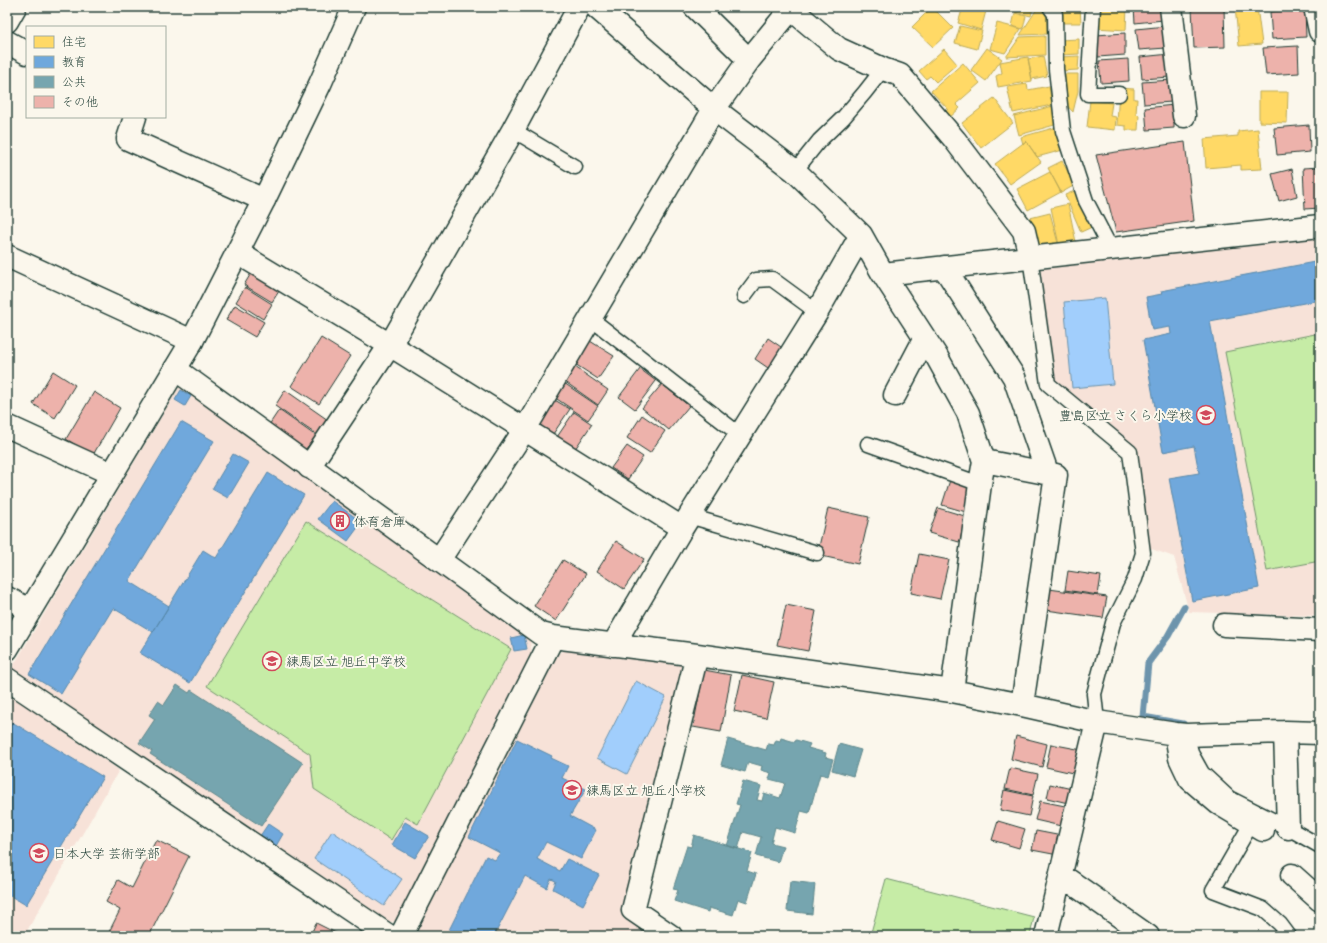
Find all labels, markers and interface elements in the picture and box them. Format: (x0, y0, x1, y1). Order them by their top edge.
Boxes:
legend (26, 26, 166, 118)
text: 住宅 (62, 35, 86, 52)
text: 教育 (62, 55, 86, 72)
text: 公共 (62, 75, 86, 92)
text: その他 (62, 95, 98, 112)
school or university icon: 豊島区立 さくら小学校 (1195, 404, 1217, 426)
place label: 豊島区立 さくら小学校 (1059, 408, 1192, 427)
building icon: 体育倉庫 (329, 510, 351, 532)
place label: 体育倉庫 (354, 514, 406, 533)
school or university icon: 練馬区立 旭丘中学校 (261, 650, 283, 672)
place label: 練馬区立 旭丘中学校 (286, 654, 406, 673)
school or university icon: 練馬区立 旭丘小学校 (561, 779, 583, 801)
place label: 練馬区立 旭丘小学校 (586, 783, 706, 802)
school or university icon: 日本大学 芸術学部 (28, 842, 50, 864)
place label: 日本大学 芸術学部 (53, 846, 160, 865)

